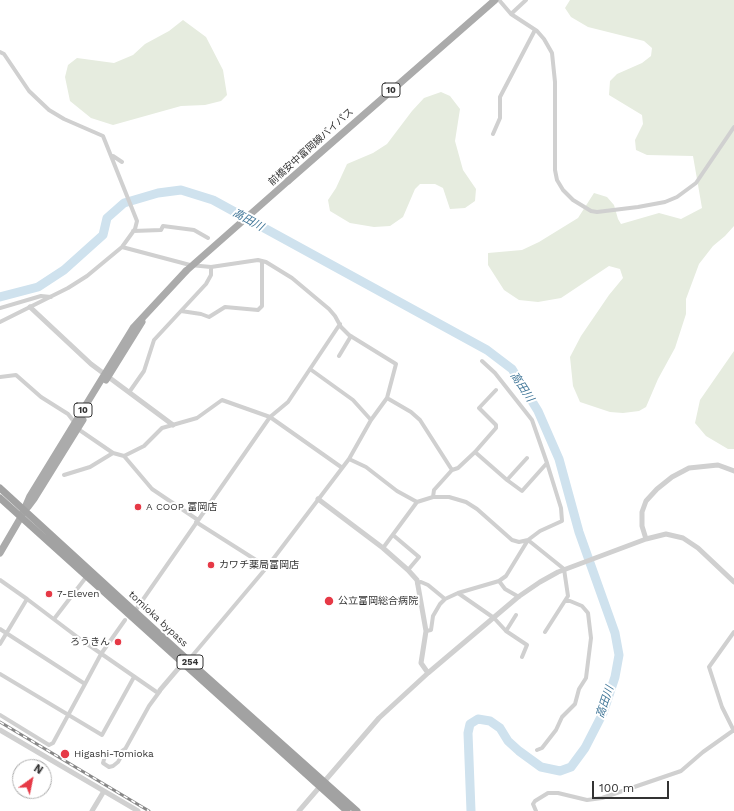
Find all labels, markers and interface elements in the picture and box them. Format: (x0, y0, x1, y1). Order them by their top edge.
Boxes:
road number: 10 (382, 83, 400, 97)
street label: 前橋安中富岡線バイパス (266, 106, 356, 188)
water label: 高田川 (230, 206, 266, 234)
water label: 高田川 (507, 370, 537, 404)
road number: 10 (74, 403, 92, 417)
place label: A COOP 富岡店 (146, 501, 217, 513)
marker: A COOP 富岡店 (133, 502, 143, 512)
place label: カワチ薬局富岡店 (219, 559, 299, 571)
marker: カワチ薬局富岡店 (206, 560, 216, 570)
place label: 7-Eleven (57, 588, 99, 600)
street label: tomioka bypass (126, 588, 190, 650)
marker: 7-Eleven (44, 589, 54, 599)
marker: 公立富岡総合病院 (323, 595, 335, 607)
place label: 公立富岡総合病院 (338, 595, 418, 607)
place label: ろうきん (70, 636, 110, 648)
marker: ろうきん (113, 637, 123, 647)
road number: 254 (177, 655, 203, 669)
water label: 高田川 (593, 684, 617, 720)
marker: Higashi-Tomioka (59, 748, 71, 760)
place label: Higashi-Tomioka (74, 748, 154, 760)
north arrow (12, 759, 52, 799)
text: N (31, 762, 45, 777)
scale bar (594, 773, 671, 799)
text: 100 m (599, 781, 634, 795)

